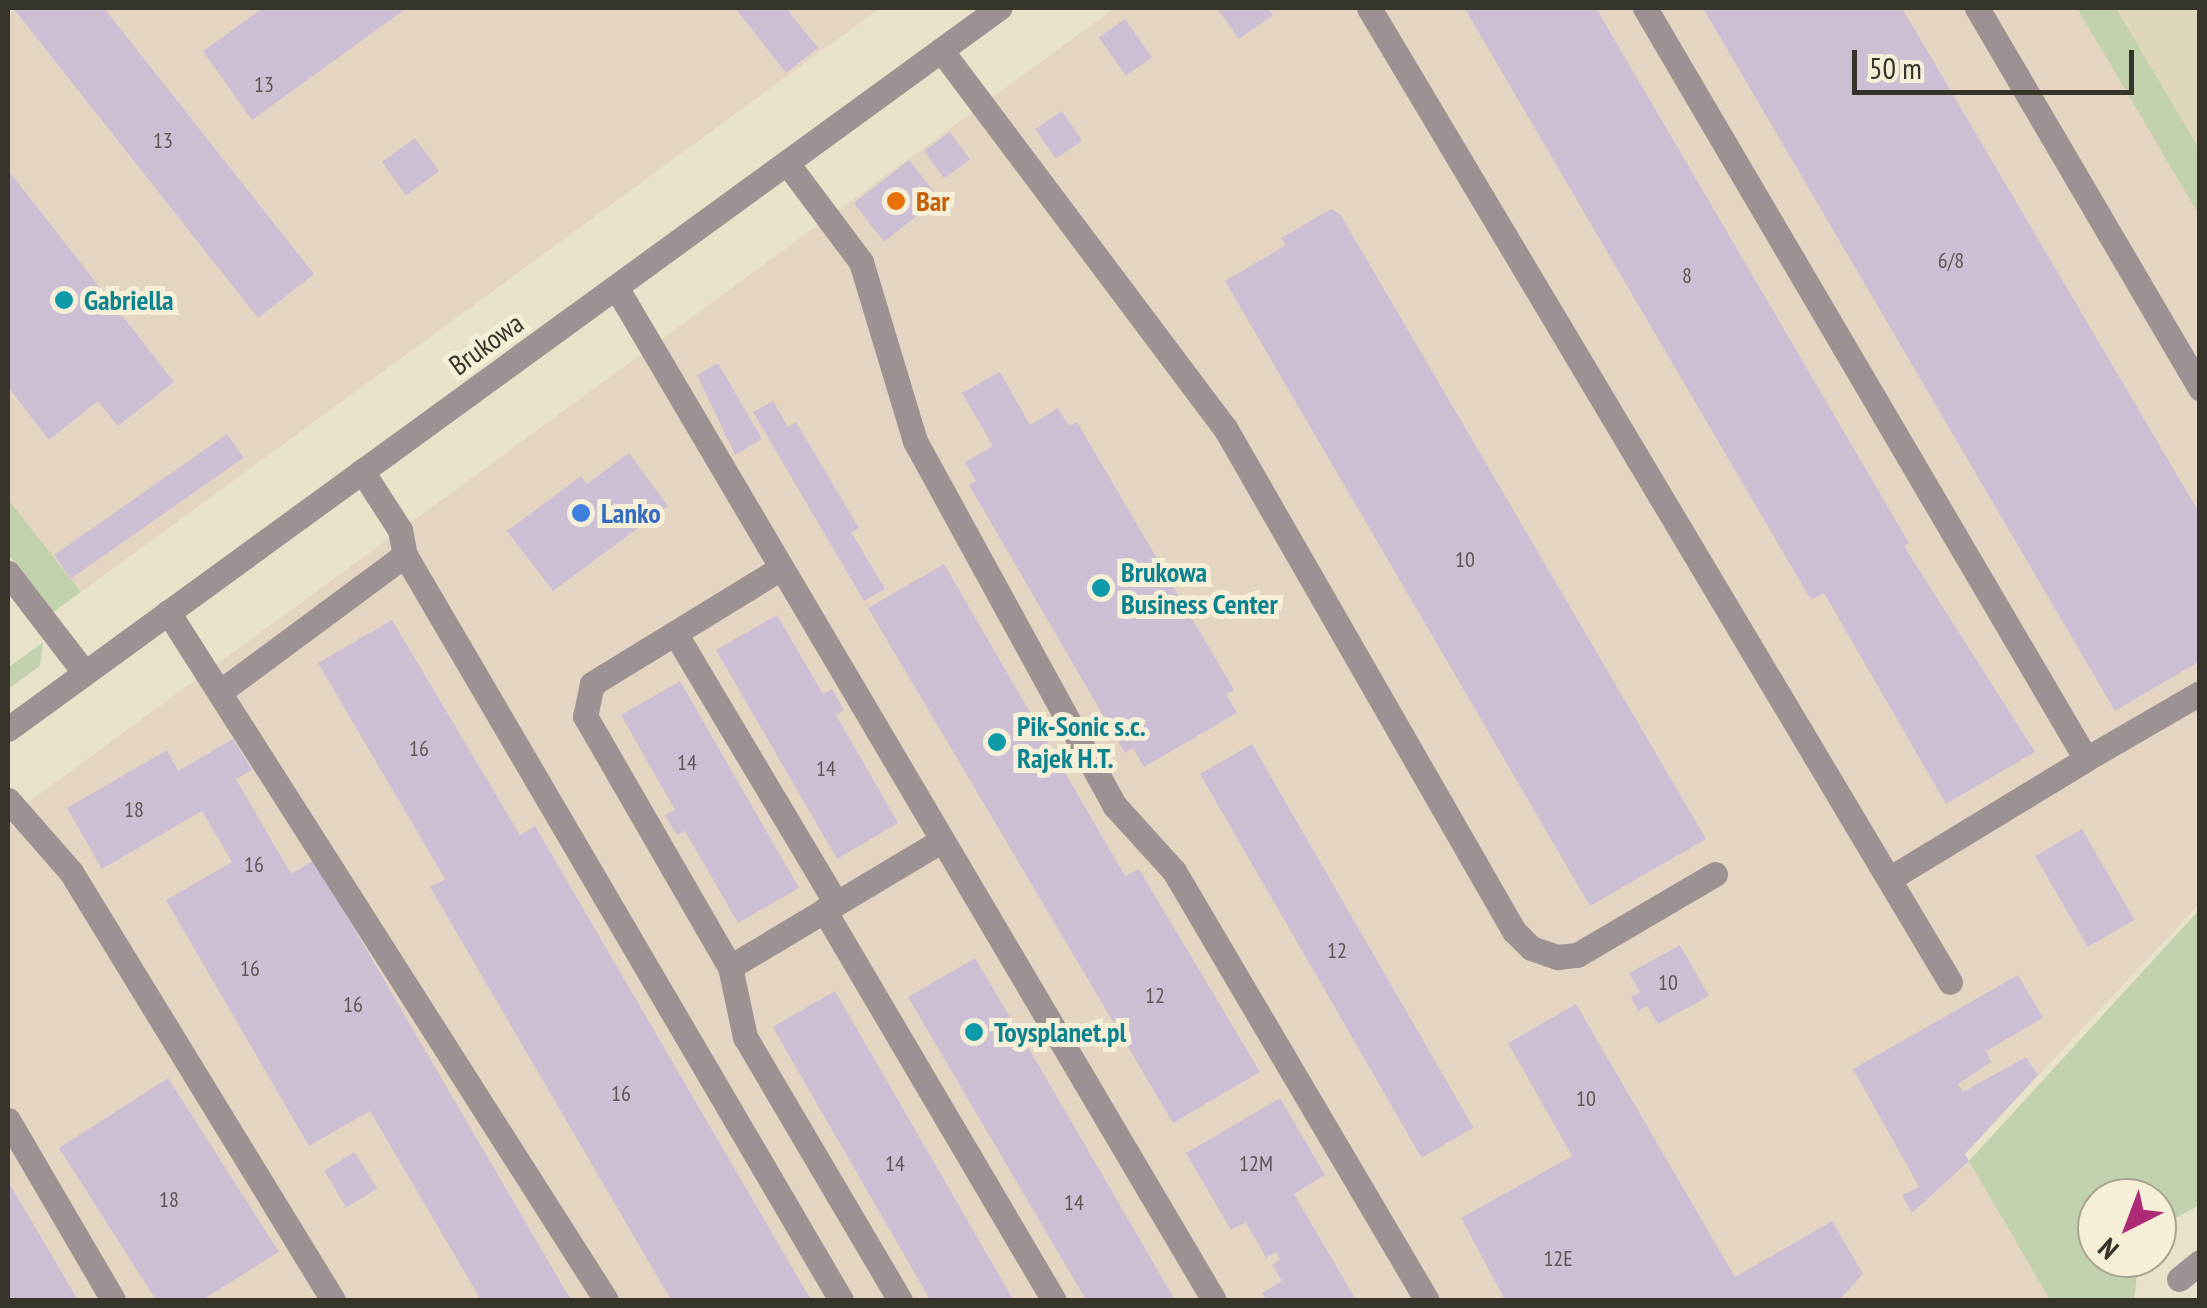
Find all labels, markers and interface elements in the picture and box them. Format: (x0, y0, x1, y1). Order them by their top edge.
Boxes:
scale bar (1857, 30, 2140, 92)
text: 50 m (1869, 48, 1922, 87)
house number: 13 (254, 72, 274, 98)
house number: 13 (153, 128, 173, 154)
place label: Bar (916, 184, 949, 218)
marker: Bar (885, 190, 907, 212)
house number: 6/8 (1938, 248, 1964, 274)
house number: 8 (1682, 263, 1692, 289)
place label: Gabriella (84, 283, 174, 317)
marker: Gabriella (53, 289, 75, 311)
street label: Brukowa (442, 306, 530, 382)
place label: Lanko (601, 496, 661, 530)
marker: Lanko (570, 502, 592, 524)
house number: 10 (1455, 547, 1475, 573)
place label: Brukowa Business Center (1121, 555, 1278, 621)
marker: Brukowa Business Center (1090, 577, 1112, 599)
place label: Pik-Sonic s.c. Rajek H.T. (1017, 709, 1146, 775)
marker: Pik-Sonic s.c. Rajek H.T. (986, 731, 1008, 753)
house number: 16 (409, 736, 429, 762)
house number: 14 (677, 750, 697, 776)
house number: 14 (816, 756, 836, 782)
house number: 18 (124, 797, 144, 823)
house number: 16 (244, 852, 264, 878)
house number: 12 (1327, 938, 1347, 964)
house number: 16 (240, 956, 260, 982)
house number: 10 (1658, 970, 1678, 996)
house number: 12 (1145, 983, 1165, 1009)
house number: 16 (343, 992, 363, 1018)
place label: Toysplanet.pl (994, 1015, 1126, 1049)
marker: Toysplanet.pl (963, 1021, 985, 1043)
house number: 16 (611, 1081, 631, 1107)
house number: 10 (1576, 1086, 1596, 1112)
house number: 14 (885, 1151, 905, 1177)
house number: 12M (1239, 1151, 1273, 1177)
north arrow (2077, 1178, 2177, 1278)
house number: 18 (159, 1187, 179, 1213)
house number: 14 (1064, 1190, 1084, 1216)
text: N (2090, 1230, 2126, 1268)
house number: 12E (1543, 1246, 1573, 1272)

